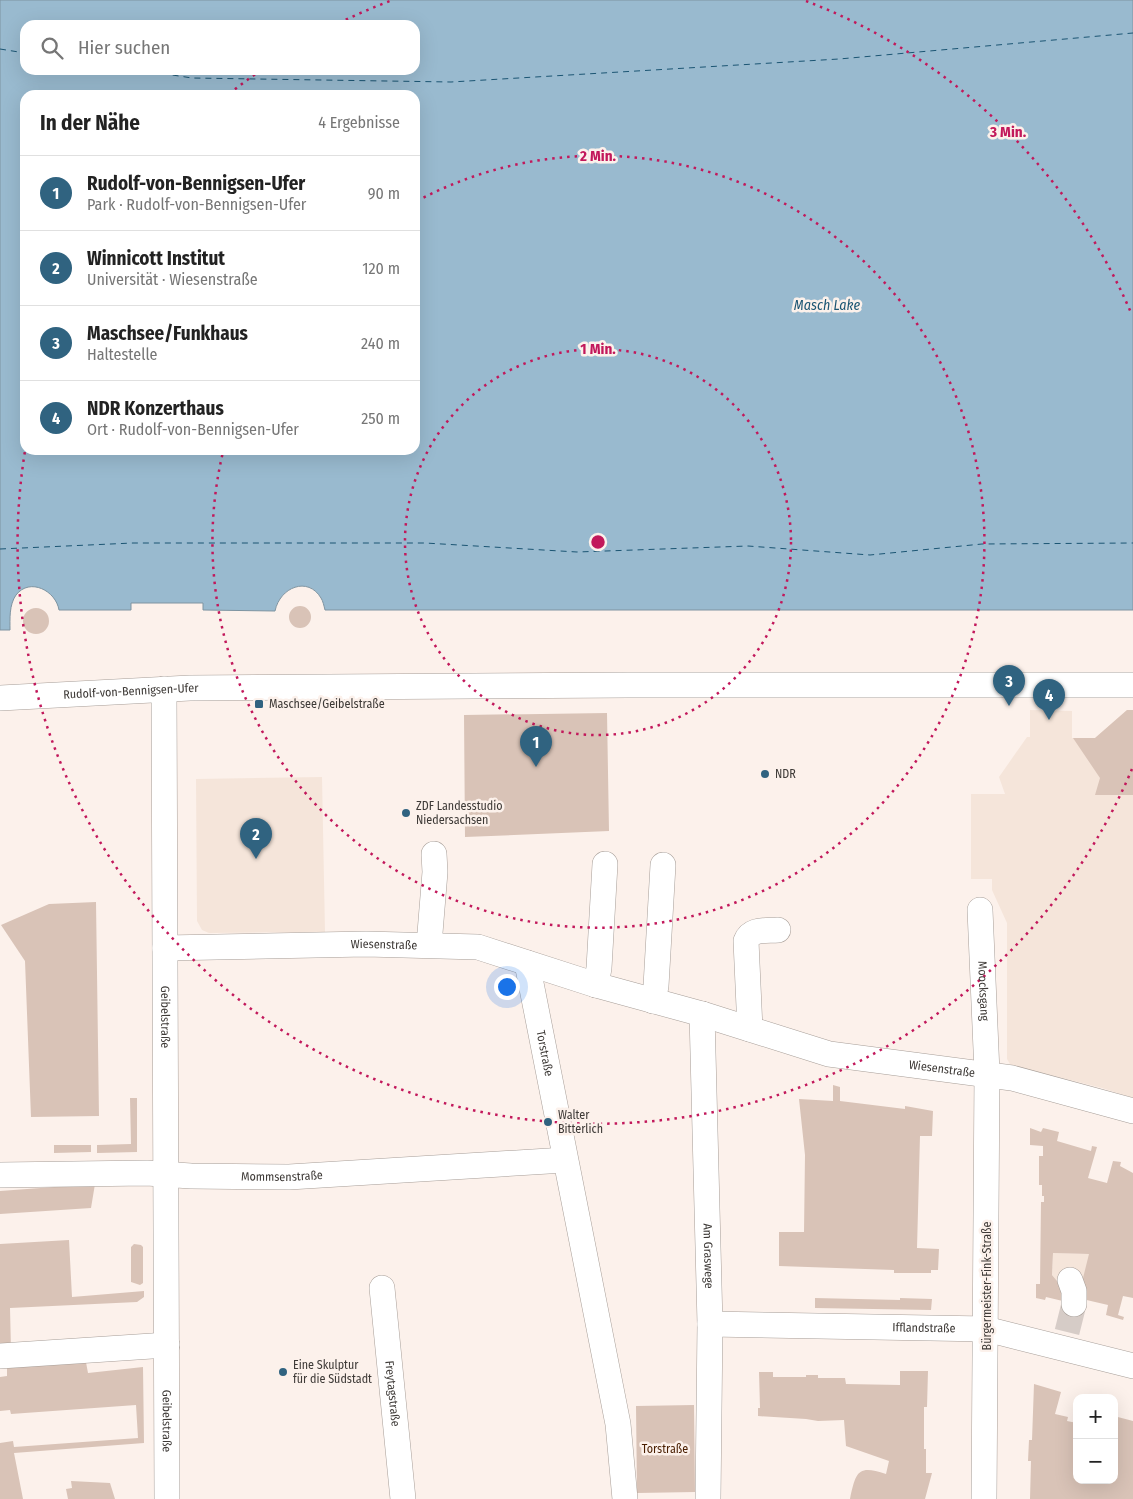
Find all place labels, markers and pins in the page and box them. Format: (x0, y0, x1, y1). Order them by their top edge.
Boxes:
centre of rings (589, 533, 607, 551)
pin: 3 (993, 665, 1025, 706)
pin: 4 (1033, 679, 1065, 720)
place label: Maschsee/Geibelstraße (269, 697, 385, 711)
marker: Maschsee/Geibelstraße (253, 698, 265, 710)
pin: 1 (520, 726, 552, 767)
place label: NDR (775, 767, 796, 781)
marker: NDR (759, 768, 771, 780)
place label: ZDF Landesstudio Niedersachsen (416, 799, 503, 827)
marker: ZDF Landesstudio Niedersachsen (400, 807, 412, 819)
pin: 2 (240, 818, 272, 859)
place label: Walter Bitterlich (558, 1108, 603, 1136)
marker: Walter Bitterlich (542, 1116, 554, 1128)
place label: Eine Skulptur für die Südstadt (293, 1358, 372, 1386)
marker: Eine Skulptur für die Südstadt (277, 1366, 289, 1378)

